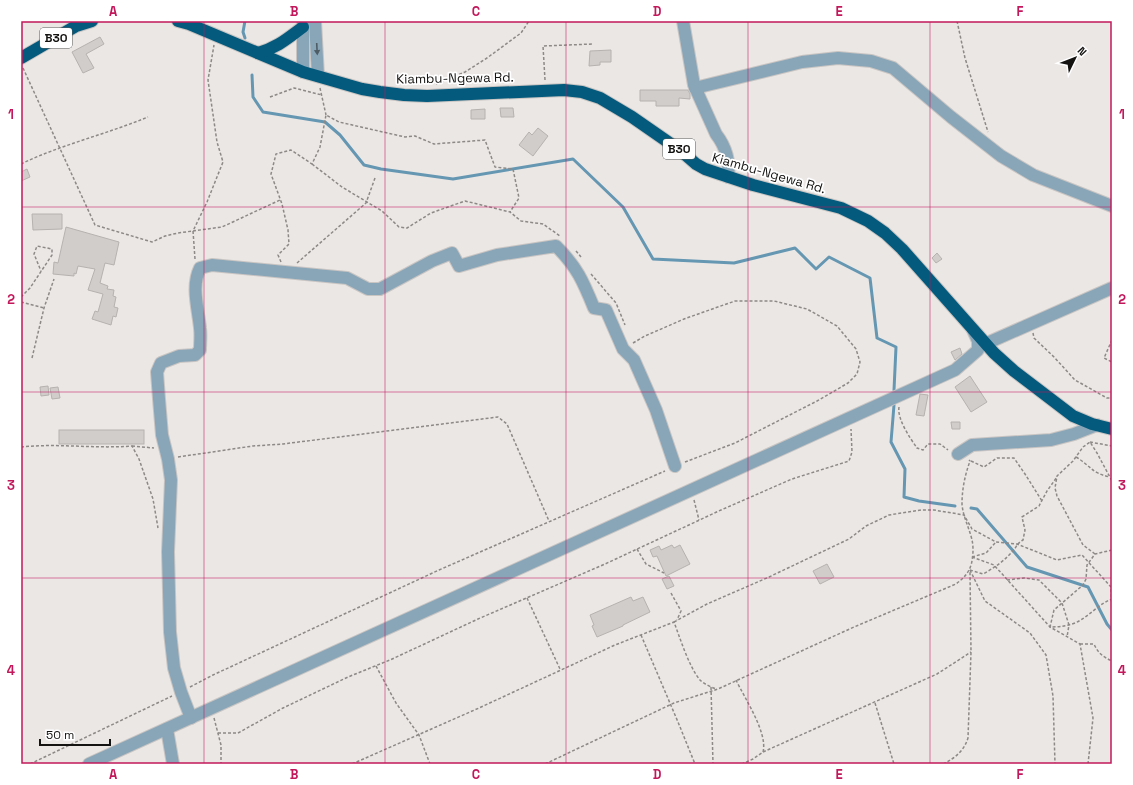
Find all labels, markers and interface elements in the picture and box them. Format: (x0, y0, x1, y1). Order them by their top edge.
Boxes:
text: A (109, 3, 118, 20)
text: B (290, 3, 299, 20)
text: C (472, 3, 480, 20)
text: D (653, 3, 662, 20)
text: E (835, 3, 843, 20)
text: F (1017, 3, 1024, 20)
road number: B30 (40, 28, 72, 48)
north arrow (1055, 38, 1095, 78)
one-way arrow (313, 43, 320, 55)
text: N (1075, 44, 1090, 59)
street label: Kiambu-Ngewa Rd. (396, 68, 514, 88)
text: 1 (8, 106, 14, 123)
text: 1 (1119, 106, 1125, 123)
road number: B30 (663, 139, 695, 159)
street label: Kiambu-Ngewa Rd. (710, 149, 828, 197)
text: 2 (7, 291, 15, 308)
text: 2 (1118, 291, 1126, 308)
text: 3 (7, 477, 15, 494)
text: 3 (1118, 477, 1126, 494)
text: 4 (7, 662, 15, 679)
text: 4 (1118, 662, 1126, 679)
scale bar (40, 721, 110, 747)
text: 50 m (46, 727, 74, 743)
text: A (109, 766, 118, 783)
text: B (290, 766, 299, 783)
text: C (472, 766, 480, 783)
text: D (653, 766, 662, 783)
text: E (835, 766, 843, 783)
text: F (1017, 766, 1024, 783)

